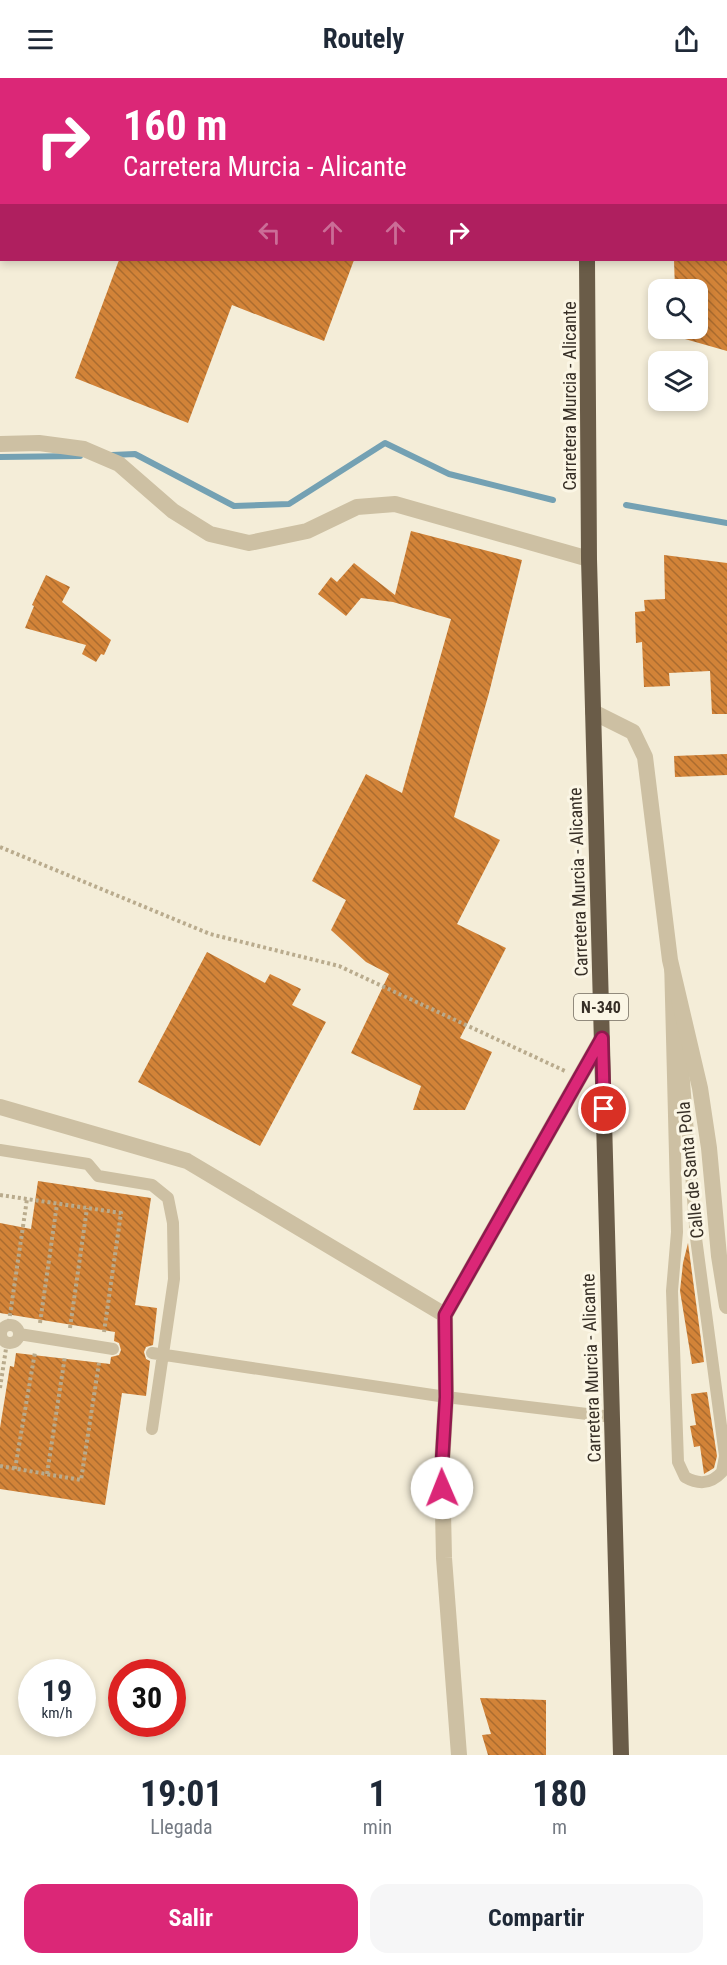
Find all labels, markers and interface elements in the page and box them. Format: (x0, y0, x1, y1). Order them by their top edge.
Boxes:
icon: menu (24, 23, 57, 56)
text: Routely (323, 23, 404, 55)
icon: share (670, 23, 703, 56)
text: 160 m (123, 101, 228, 150)
icon: right (24, 102, 102, 180)
text: Carretera Murcia - Alicante (123, 151, 407, 183)
icon: left (253, 216, 286, 249)
icon: ahead (316, 216, 349, 249)
icon: ahead (379, 216, 412, 249)
icon: right (442, 216, 475, 249)
map controls (648, 279, 708, 411)
button: search (648, 279, 708, 339)
street label: Carretera Murcia - Alicante (559, 301, 580, 491)
button: layers (648, 351, 708, 411)
street label: Carretera Murcia - Alicante (564, 787, 592, 977)
road number: N-340 (574, 994, 628, 1020)
pin (578, 1083, 629, 1134)
icon: arrive (587, 1092, 620, 1125)
street label: Calle de Santa Pola (672, 1100, 708, 1240)
street label: Carretera Murcia - Alicante (577, 1273, 605, 1463)
position arrow (410, 1456, 474, 1520)
speed limit sign: 30 (108, 1659, 186, 1737)
text: 19 (42, 1673, 72, 1708)
text: km/h (42, 1704, 72, 1722)
text: 19:01 (140, 1773, 223, 1815)
text: 1 (368, 1773, 387, 1815)
text: 180 (532, 1773, 587, 1815)
text: Llegada (150, 1815, 213, 1839)
text: min (363, 1815, 392, 1839)
text: m (552, 1815, 567, 1839)
button: Salir (24, 1884, 358, 1953)
button: Compartir (370, 1884, 703, 1953)

